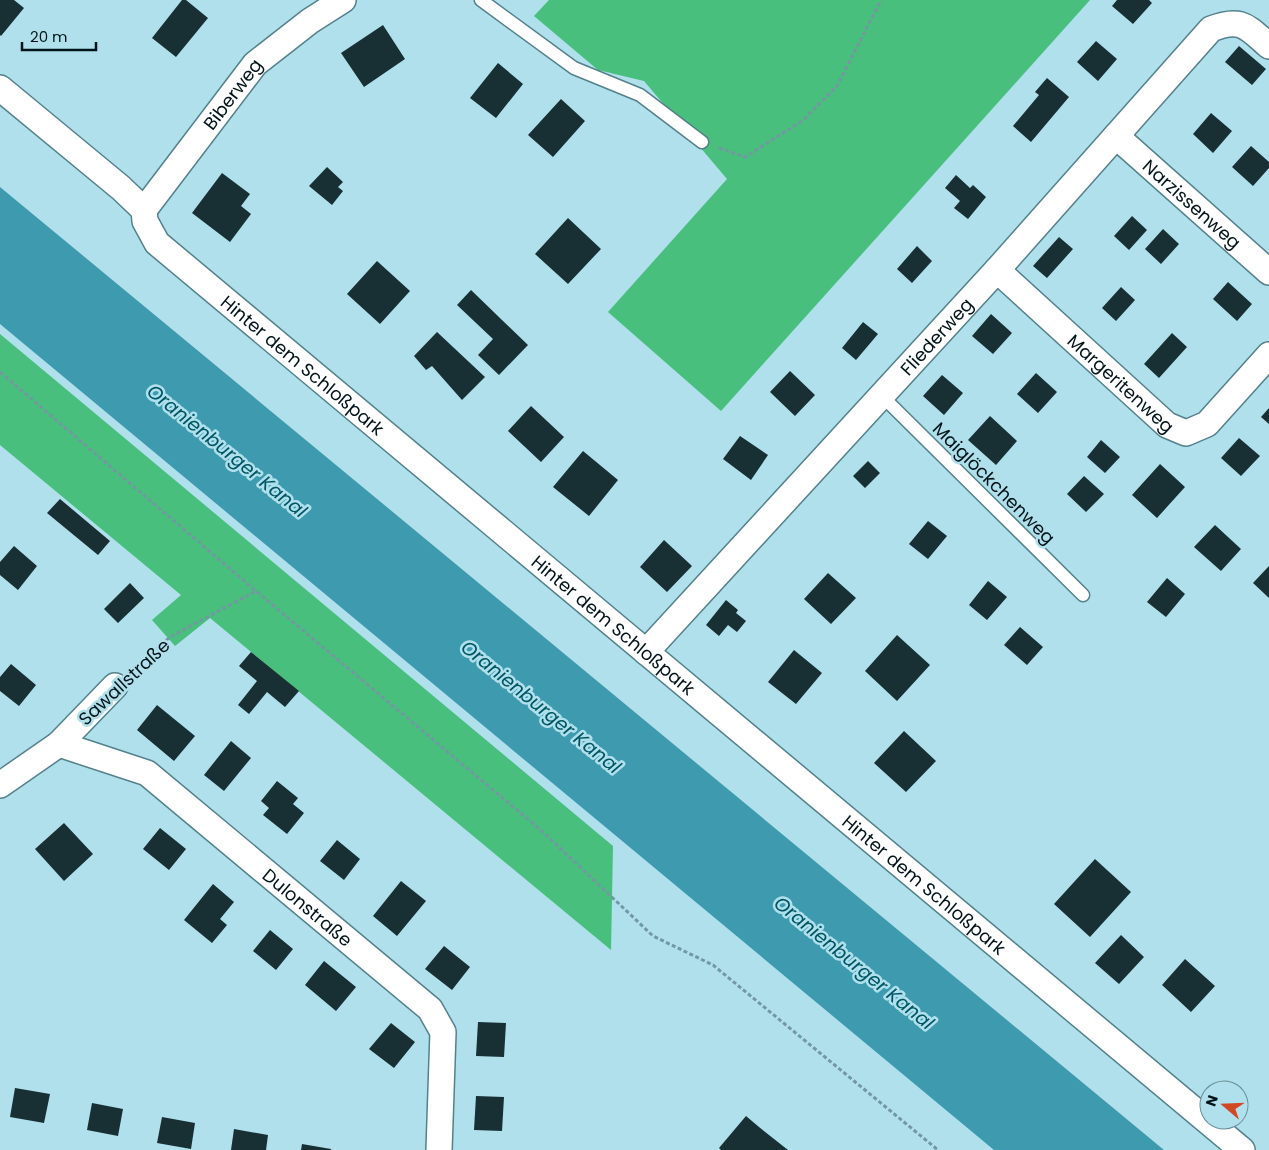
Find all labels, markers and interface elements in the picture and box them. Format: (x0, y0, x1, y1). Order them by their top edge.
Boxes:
scale bar (22, 20, 96, 52)
text: 20 m (30, 26, 68, 47)
street label: Biberweg (197, 53, 268, 135)
street label: Narzissenweg (1138, 153, 1247, 254)
street label: Hinter dem Schloßpark (216, 289, 390, 441)
street label: Fliederweg (894, 292, 978, 380)
street label: Margeritenweg (1062, 328, 1180, 438)
water label: Oranienburger Kanal (141, 378, 313, 524)
street label: Maiglöckchenweg (927, 416, 1061, 550)
street label: Hinter dem Schloßpark (527, 549, 701, 701)
street label: Sawallstraße (73, 633, 175, 731)
water label: Oranienburger Kanal (455, 634, 627, 780)
street label: Hinter dem Schloßpark (837, 809, 1012, 961)
street label: Dulonstraße (258, 862, 358, 952)
water label: Oranienburger Kanal (768, 890, 940, 1036)
north arrow (1199, 1080, 1249, 1130)
text: N (1201, 1093, 1223, 1109)

